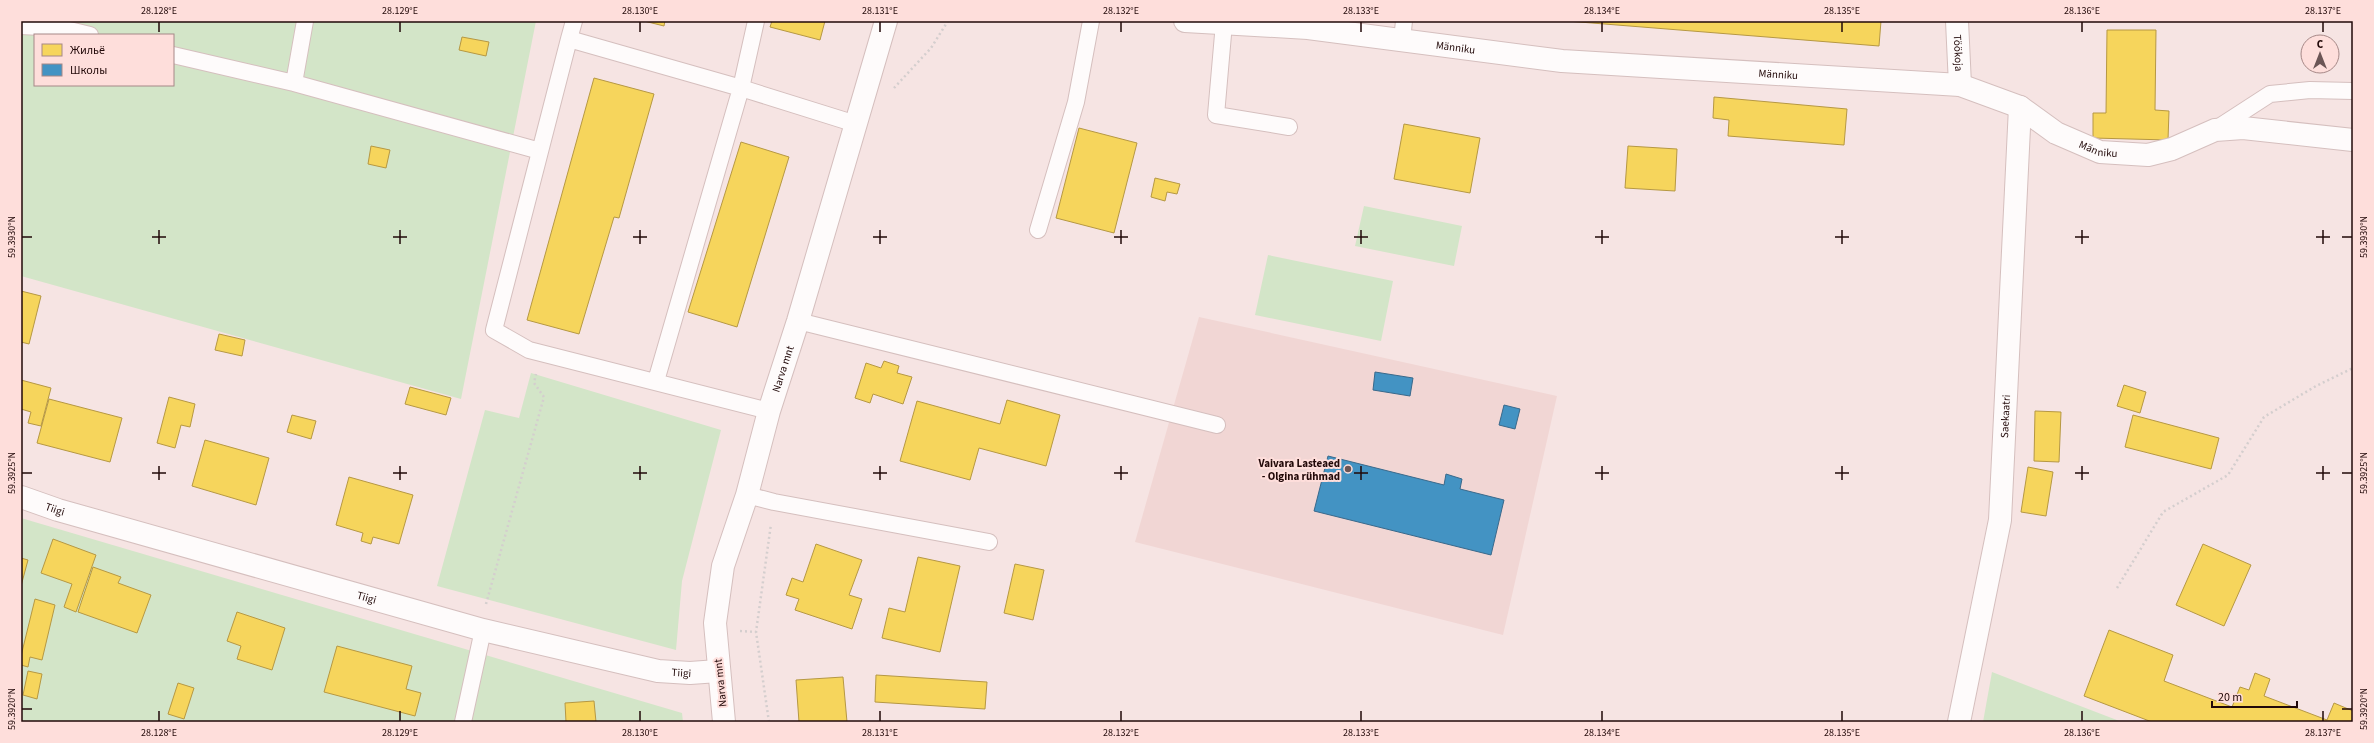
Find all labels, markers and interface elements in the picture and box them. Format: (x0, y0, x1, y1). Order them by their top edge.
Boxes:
text: 28.128°E (141, 4, 177, 18)
text: 28.129°E (382, 4, 418, 18)
text: 28.130°E (622, 4, 658, 18)
text: 28.131°E (862, 4, 898, 18)
text: 28.132°E (1103, 4, 1139, 18)
text: 28.133°E (1343, 4, 1379, 18)
text: 28.134°E (1584, 4, 1620, 18)
text: 28.135°E (1824, 4, 1860, 18)
text: 28.136°E (2064, 4, 2100, 18)
text: 28.137°E (2305, 4, 2341, 18)
legend (34, 34, 174, 86)
street label: Töökoja (1950, 34, 1966, 72)
north arrow (2300, 34, 2340, 74)
text: С (2317, 37, 2324, 52)
street label: Männiku (1435, 38, 1476, 58)
text: Жильё (70, 42, 105, 59)
text: Школы (70, 62, 107, 79)
street label: Männiku (1758, 66, 1798, 83)
street label: Männiku (2077, 137, 2118, 161)
text: 59.3930°N (5, 216, 19, 258)
text: 59.3930°N (2357, 216, 2371, 258)
street label: Narva mnt (768, 343, 798, 394)
street label: Saekaatri (1997, 394, 2014, 438)
text: 59.3925°N (5, 452, 19, 494)
text: 59.3925°N (2357, 452, 2371, 494)
place label: Vaivara Lasteaed - Olgina rühmad (1258, 456, 1340, 484)
marker: Vaivara Lasteaed - Olgina rühmad (1343, 464, 1353, 474)
street label: Tiigi (43, 499, 66, 519)
street label: Tiigi (355, 588, 378, 608)
street label: Narva mnt (710, 658, 730, 708)
street label: Tiigi (671, 665, 692, 681)
scale bar (2212, 683, 2297, 709)
text: 59.3920°N (5, 688, 19, 730)
text: 59.3920°N (2357, 688, 2371, 730)
text: 20 m (2218, 689, 2242, 706)
text: 28.128°E (141, 726, 177, 740)
text: 28.129°E (382, 726, 418, 740)
text: 28.130°E (622, 726, 658, 740)
text: 28.131°E (862, 726, 898, 740)
text: 28.132°E (1103, 726, 1139, 740)
text: 28.133°E (1343, 726, 1379, 740)
text: 28.134°E (1584, 726, 1620, 740)
text: 28.135°E (1824, 726, 1860, 740)
text: 28.136°E (2064, 726, 2100, 740)
text: 28.137°E (2305, 726, 2341, 740)

